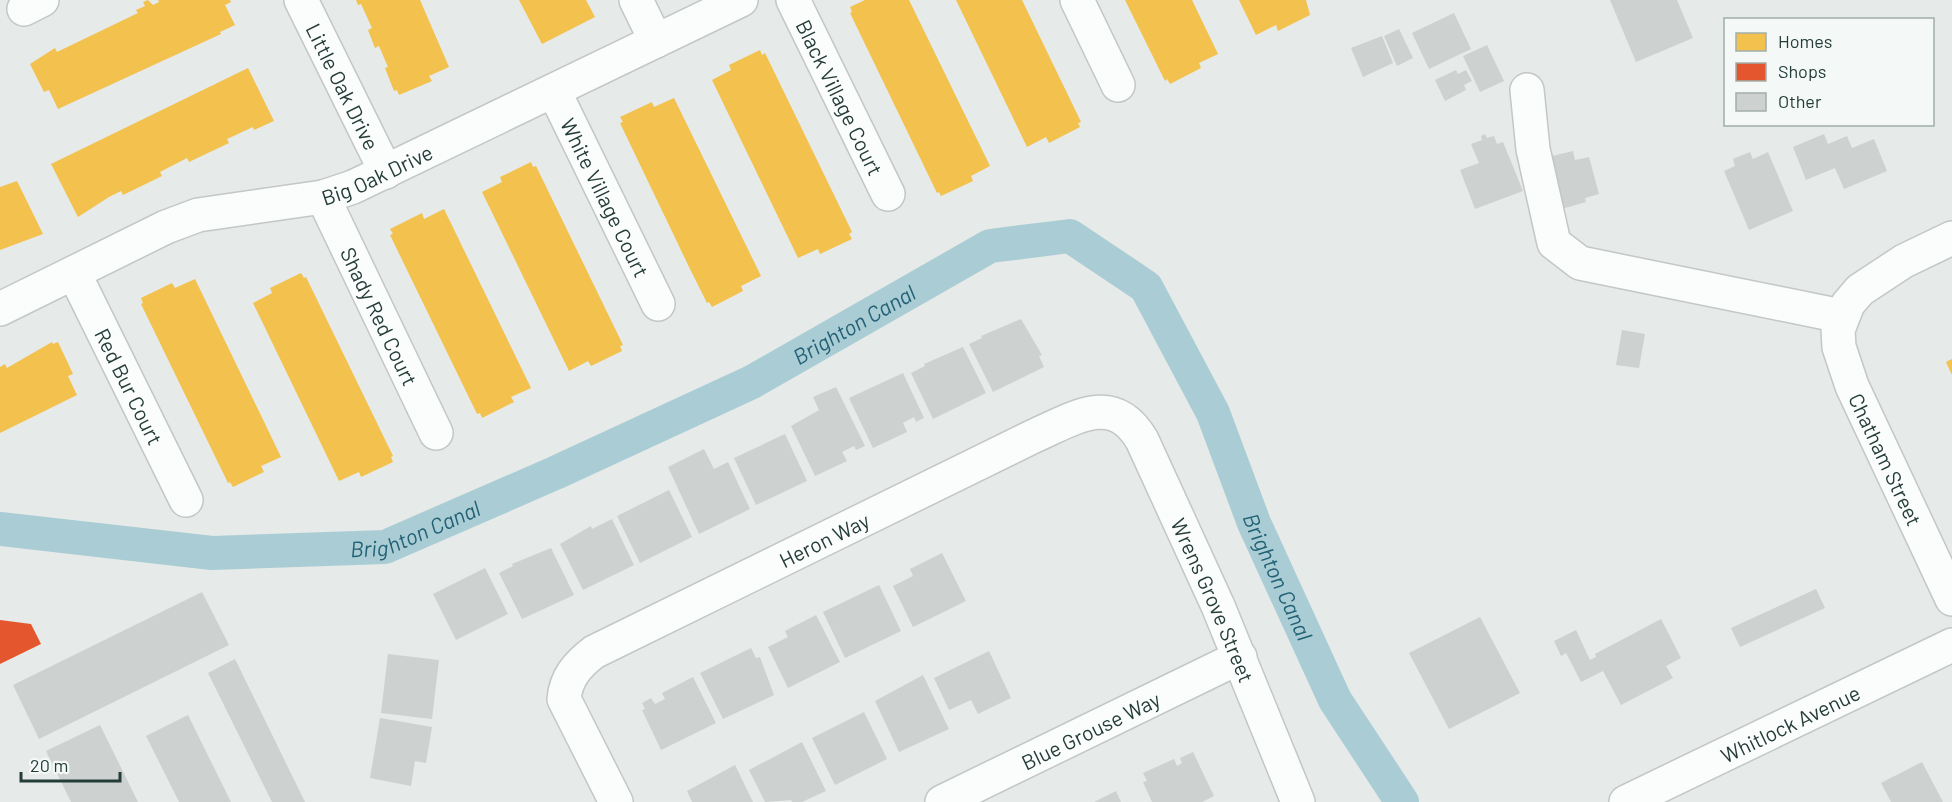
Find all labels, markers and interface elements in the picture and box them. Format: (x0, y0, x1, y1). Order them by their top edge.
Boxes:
street label: Black Village Court (792, 15, 889, 179)
legend (1724, 18, 1934, 126)
street label: Little Oak Drive (302, 19, 385, 153)
text: Homes (1778, 30, 1832, 52)
text: Shops (1778, 60, 1827, 82)
text: Other (1778, 90, 1822, 112)
street label: White Village Court (556, 113, 655, 281)
street label: Big Oak Drive (318, 138, 436, 209)
street label: Shady Red Court (336, 243, 424, 389)
water label: Brighton Canal (788, 279, 920, 369)
street label: Red Bur Court (91, 324, 169, 448)
street label: Chatham Street (1844, 389, 1928, 529)
water label: Brighton Canal (350, 494, 484, 561)
street label: Heron Way (775, 506, 873, 572)
water label: Brighton Canal (1238, 509, 1319, 644)
street label: Wrens Grove Street (1167, 514, 1260, 686)
street label: Whitlock Avenue (1716, 679, 1864, 767)
street label: Blue Grouse Way (1017, 685, 1164, 774)
scale bar (21, 745, 120, 783)
text: 20 m (30, 754, 68, 776)

